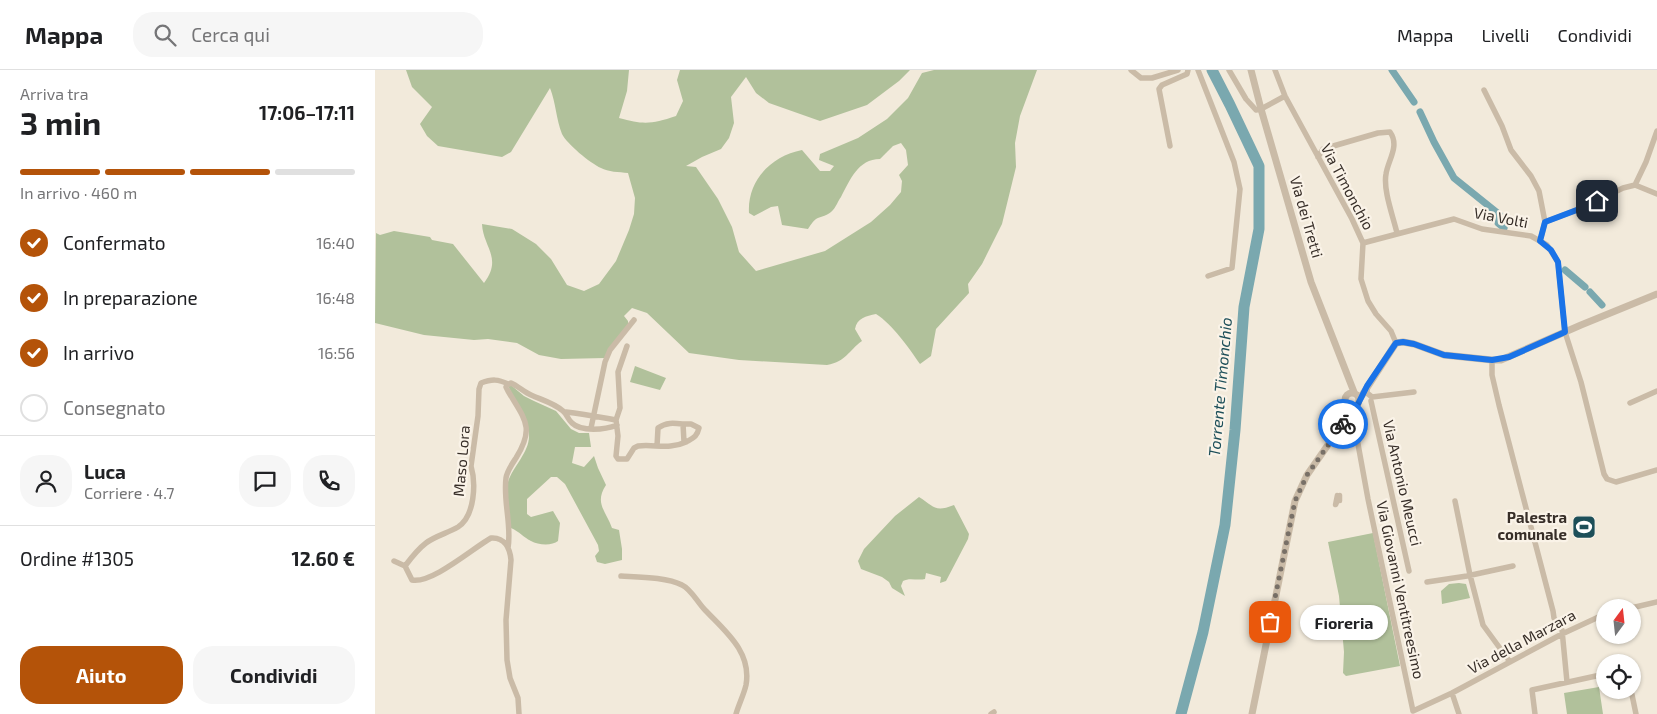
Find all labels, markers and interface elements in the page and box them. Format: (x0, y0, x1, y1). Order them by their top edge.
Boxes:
search box (133, 12, 483, 57)
text: Mappa (25, 20, 103, 49)
icon: search (151, 21, 179, 49)
text: Cerca qui (191, 23, 270, 46)
text: Mappa (1397, 24, 1454, 46)
text: Livelli (1482, 24, 1529, 46)
text: Condividi (1557, 24, 1632, 46)
text: Arriva tra (20, 84, 89, 103)
text: 17:06–17:11 (259, 101, 355, 124)
text: 3 min (20, 103, 101, 141)
street label: Via Timonchio (1318, 140, 1378, 233)
street label: Via dei Tretti (1287, 174, 1327, 260)
pin (1576, 180, 1618, 222)
text: In arrivo · 460 m (20, 183, 137, 202)
icon: home (1583, 187, 1611, 215)
street label: Via Volti (1473, 203, 1530, 231)
icon: check (20, 229, 48, 257)
text: Confermato (63, 231, 166, 254)
text: 16:40 (316, 233, 355, 252)
icon: check (20, 284, 48, 312)
text: In preparazione (63, 286, 198, 309)
text: 16:48 (316, 288, 355, 307)
water label: Torrente Timonchio (1204, 316, 1235, 458)
icon: check (20, 339, 48, 367)
text: In arrivo (63, 341, 134, 364)
text: 16:56 (318, 343, 355, 362)
text: Consegnato (63, 396, 166, 419)
courier (1318, 399, 1368, 449)
icon: bike (1329, 410, 1357, 438)
street label: Via Antonio Meucci (1380, 418, 1426, 547)
street label: Maso Lora (449, 425, 473, 497)
button: person (20, 455, 72, 507)
button: chat (239, 455, 291, 507)
button: phone (303, 455, 355, 507)
text: Luca (84, 460, 126, 483)
text: Corriere · 4.7 (84, 483, 174, 502)
street label: Via Giovanni Ventitreesimo (1373, 499, 1429, 681)
place label: Palestra comunale (1498, 508, 1567, 543)
sports icon: Palestra comunale (1571, 514, 1597, 540)
text: Ordine #1305 (20, 547, 134, 570)
text: 12.60 € (292, 547, 355, 570)
north arrow (1596, 599, 1641, 644)
map controls (1596, 599, 1641, 699)
pin (1249, 601, 1291, 643)
callout: Fioreria (1300, 604, 1387, 640)
street label: Via della Marzara (1465, 605, 1578, 677)
icon: bag (1256, 608, 1284, 636)
text: Fioreria (1315, 613, 1373, 632)
button: Aiuto (20, 646, 183, 704)
button: Condividi (193, 646, 355, 704)
button: locate (1596, 654, 1641, 699)

